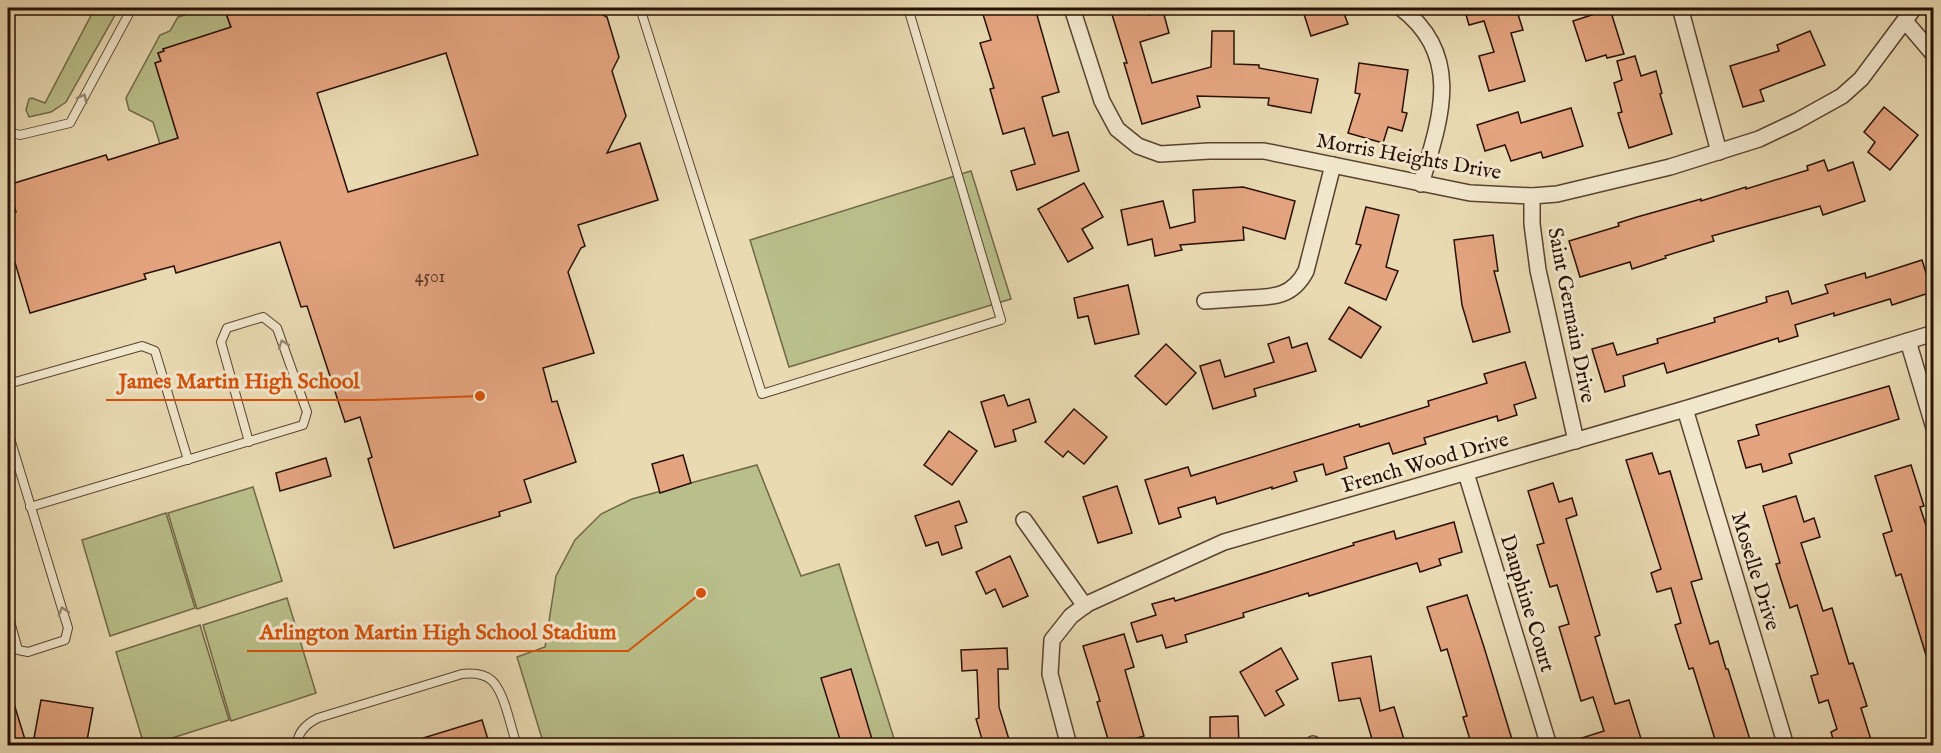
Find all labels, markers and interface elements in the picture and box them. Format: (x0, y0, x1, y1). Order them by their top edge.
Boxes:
one-way arrow (76, 93, 87, 104)
street label: Morris Heights Drive (1314, 128, 1504, 187)
street label: Saint Germain Drive (1540, 225, 1601, 406)
house number: 4501 (415, 266, 445, 289)
one-way arrow (277, 339, 290, 350)
callout: James Martin High School (106, 360, 371, 400)
text: James Martin High School (116, 368, 360, 396)
street label: French Wood Drive (1339, 427, 1512, 500)
street label: Moselle Drive (1724, 509, 1785, 634)
street label: Dauphine Court (1493, 531, 1560, 675)
one-way arrow (58, 606, 70, 617)
callout: Arlington Martin High School Stadium (247, 611, 628, 651)
text: Arlington Martin High School Stadium (259, 619, 616, 647)

